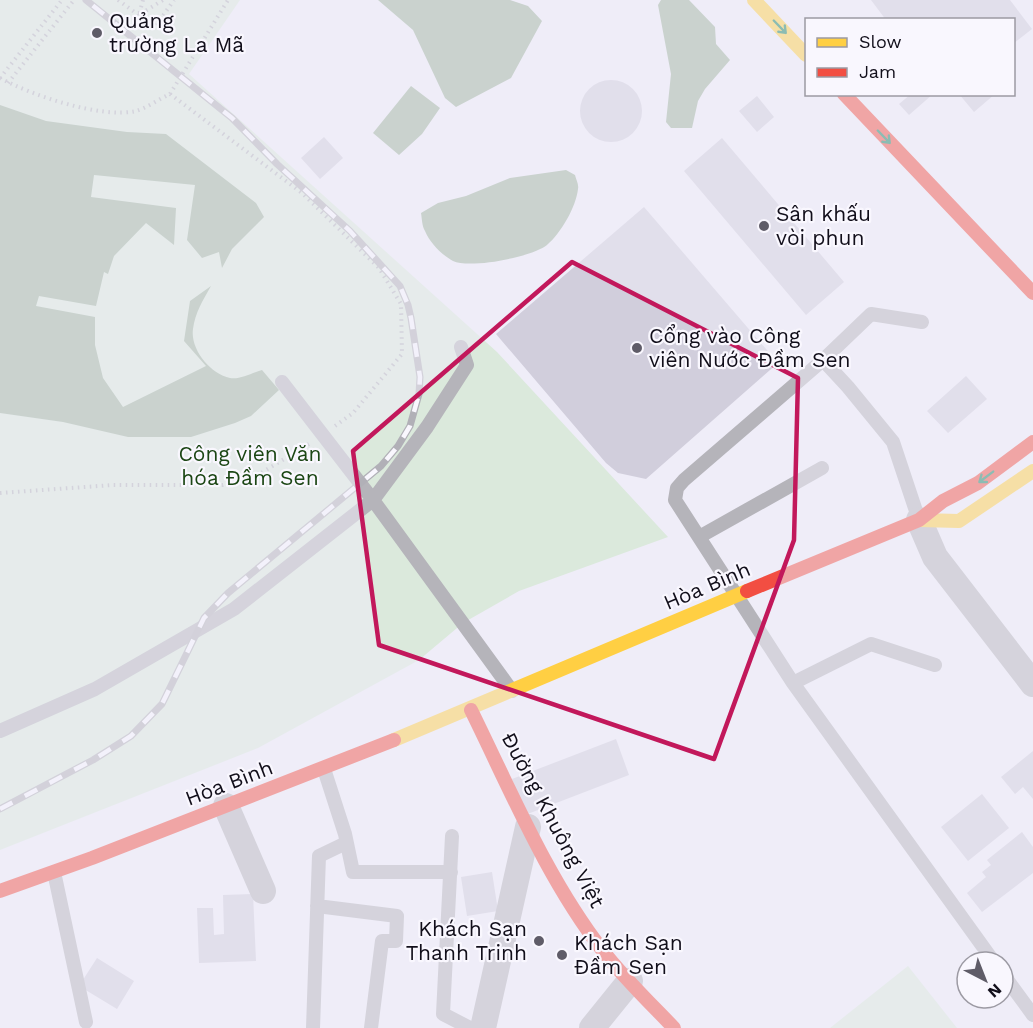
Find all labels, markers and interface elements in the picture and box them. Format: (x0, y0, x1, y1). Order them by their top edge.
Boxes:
place label: Quảng trường La Mã (109, 8, 244, 57)
legend (805, 18, 1015, 96)
one-way arrow (773, 20, 788, 35)
marker: Quảng trường La Mã (90, 26, 104, 40)
text: Slow (859, 31, 902, 52)
text: Jam (859, 61, 896, 82)
one-way arrow (877, 129, 892, 144)
place label: Sân khấu vòi phun (776, 201, 871, 250)
marker: Sân khấu vòi phun (757, 219, 771, 233)
place label: Cổng vào Công viên Nước Đầm Sen (649, 323, 851, 372)
marker: Cổng vào Công viên Nước Đầm Sen (630, 341, 644, 355)
park label: Công viên Văn hóa Đầm Sen (178, 441, 322, 490)
one-way arrow (979, 470, 995, 483)
street label: Hòa Bình (660, 556, 754, 615)
street label: Đường Khuông Việt (497, 728, 610, 912)
street label: Hòa Bình (182, 754, 276, 811)
place label: Khách Sạn Thanh Trinh (406, 916, 527, 965)
place label: Khách Sạn Đầm Sen (574, 930, 683, 979)
marker: Khách Sạn Thanh Trinh (532, 934, 546, 948)
marker: Khách Sạn Đầm Sen (555, 948, 569, 962)
north arrow (955, 950, 1015, 1010)
text: N (984, 980, 1005, 1002)

